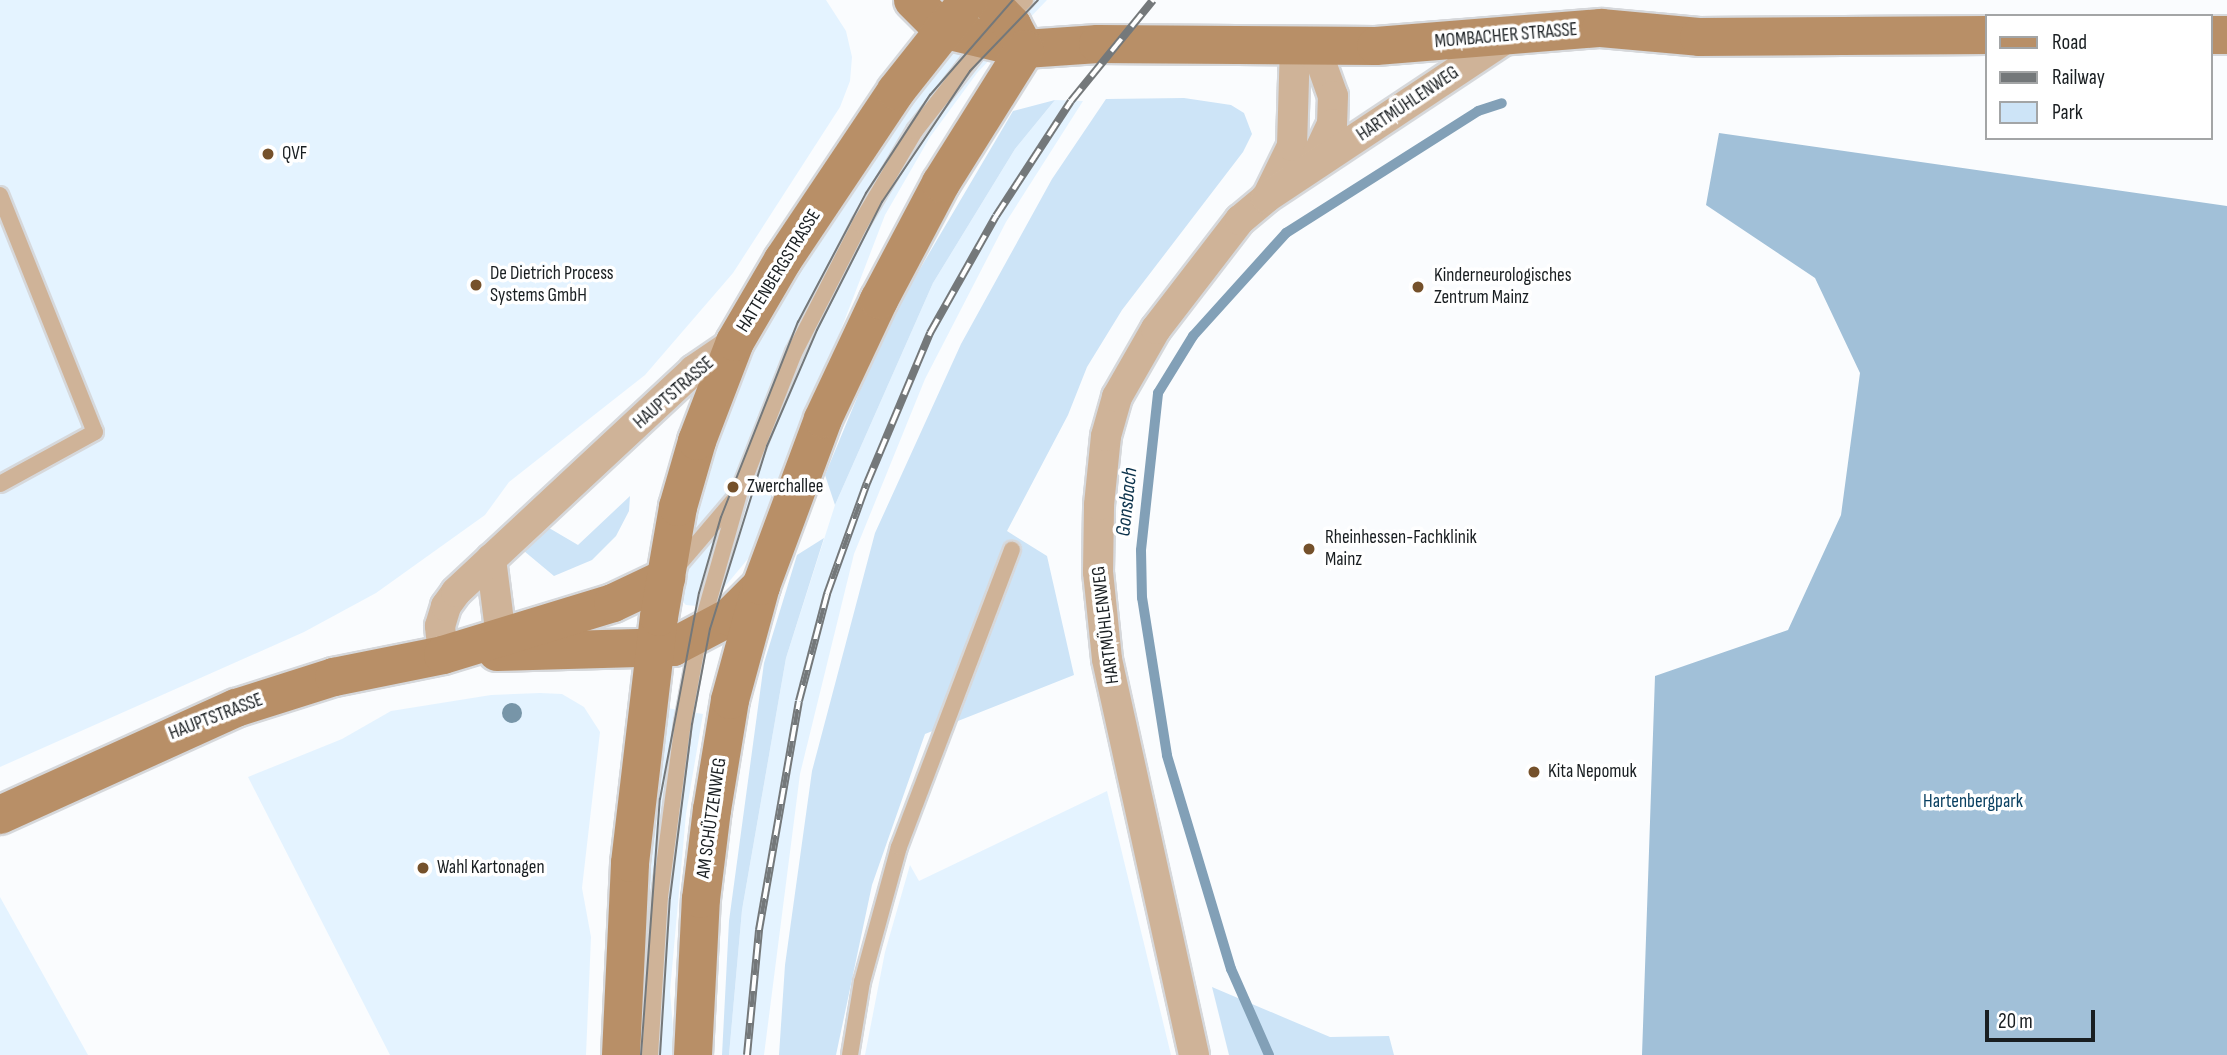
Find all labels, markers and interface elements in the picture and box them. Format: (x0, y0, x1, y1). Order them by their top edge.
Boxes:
legend (1986, 14, 2213, 140)
street label: MOMBACHER STRASSE (1434, 18, 1578, 54)
text: Road (2052, 30, 2087, 55)
street label: HARTMÜHLENWEG (1353, 61, 1463, 147)
text: Railway (2052, 65, 2105, 90)
text: Park (2052, 100, 2083, 125)
place label: QVF (282, 143, 307, 165)
marker: QVF (260, 146, 276, 162)
street label: HATTENBERGSTRASSE (732, 205, 826, 337)
place label: De Dietrich Process Systems GmbH (490, 263, 614, 307)
place label: Kinderneurologisches Zentrum Mainz (1434, 265, 1572, 309)
marker: De Dietrich Process Systems GmbH (468, 277, 484, 293)
marker: Kinderneurologisches Zentrum Mainz (1408, 277, 1428, 297)
street label: HAUPTSTRASSE (629, 352, 719, 434)
water label: Gonsbach (1111, 466, 1143, 538)
place label: Zwerchallee (747, 476, 823, 498)
marker: Zwerchallee (725, 479, 741, 495)
place label: Rheinhessen-Fachklinik Mainz (1325, 527, 1477, 571)
marker: Rheinhessen-Fachklinik Mainz (1299, 539, 1319, 559)
street label: HARTMÜHLENWEG (1087, 565, 1125, 685)
street label: HAUPTSTRASSE (166, 689, 266, 745)
street label: AM SCHÜTZENWEG (692, 756, 732, 880)
place label: Kita Nepomuk (1548, 761, 1637, 783)
marker: Kita Nepomuk (1526, 764, 1542, 780)
park label: Hartenbergpark (1923, 791, 2023, 813)
place label: Wahl Kartonagen (437, 857, 545, 879)
marker: Wahl Kartonagen (415, 860, 431, 876)
scale bar (1989, 996, 2099, 1040)
text: 20 m (1998, 1009, 2033, 1034)

